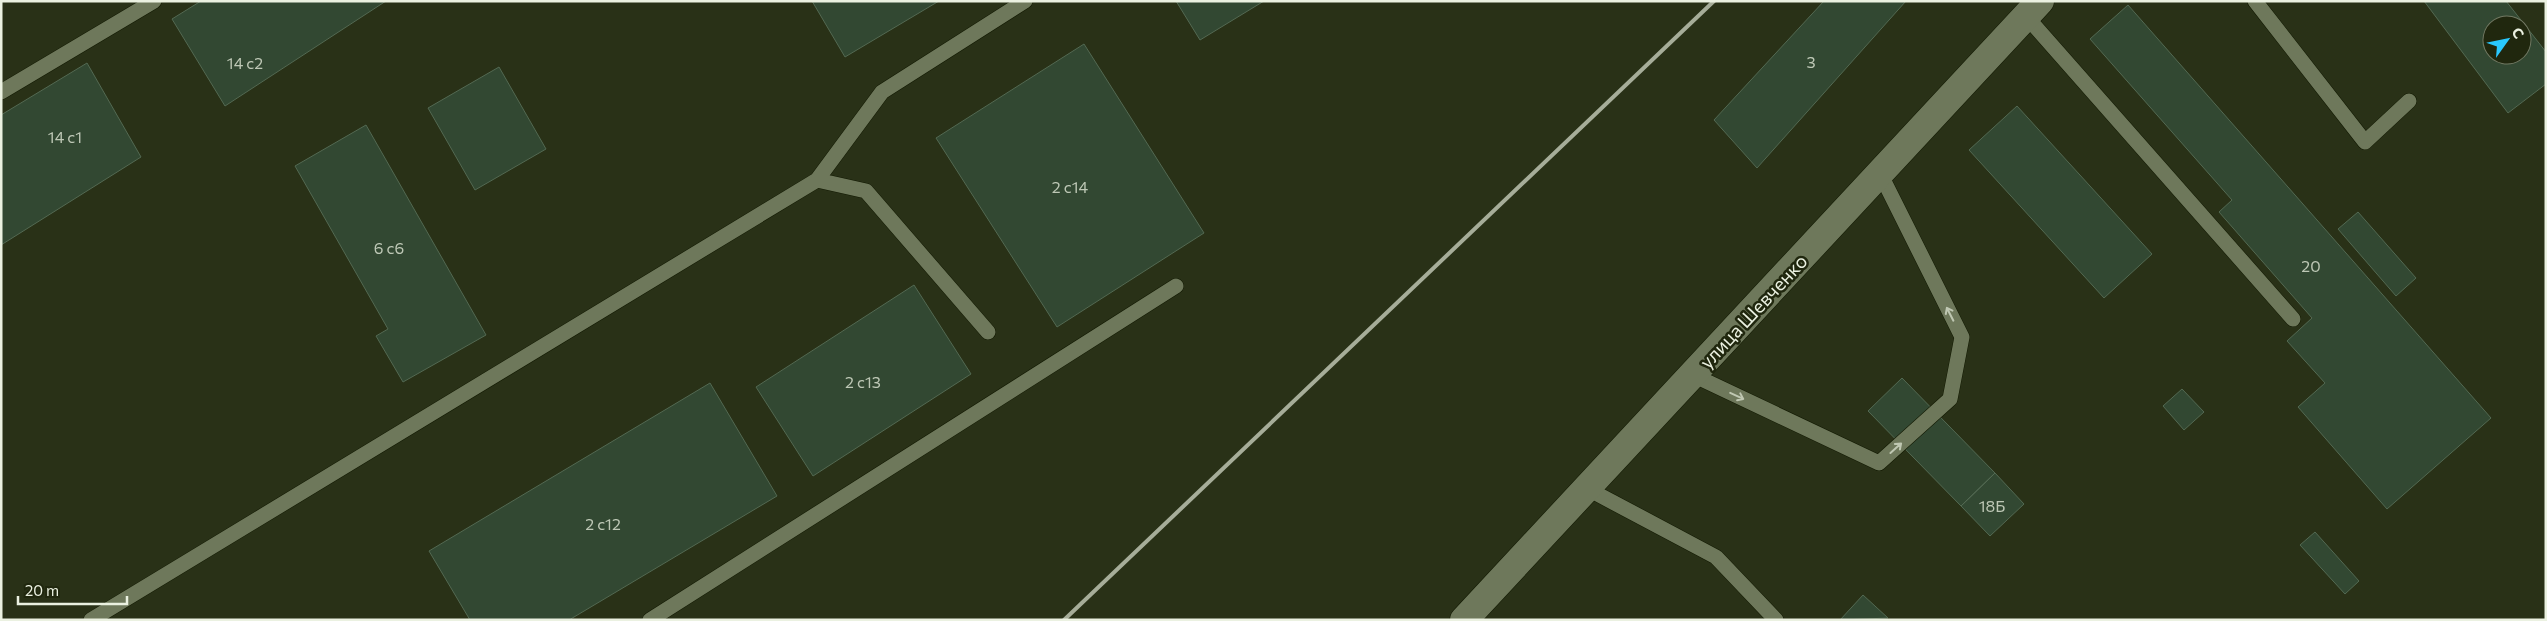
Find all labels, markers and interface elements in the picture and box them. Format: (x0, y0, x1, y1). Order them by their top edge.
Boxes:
north arrow (2482, 15, 2532, 65)
text: С (2509, 24, 2528, 41)
house number: 3 (1806, 52, 1816, 71)
house number: 14 с2 (227, 53, 263, 72)
house number: 14 с1 (48, 127, 82, 146)
house number: 2 с14 (1052, 177, 1089, 196)
house number: 6 с6 (374, 238, 404, 257)
street label: улица Шевченко (1694, 249, 1812, 373)
house number: 20 (2301, 256, 2321, 275)
one-way arrow (1945, 306, 1955, 321)
house number: 2 с13 (845, 372, 881, 391)
one-way arrow (1730, 391, 1745, 401)
one-way arrow (1890, 442, 1903, 454)
house number: 18Б (1979, 496, 2005, 515)
house number: 2 с12 (585, 514, 621, 533)
scale bar (18, 574, 126, 606)
text: 20 m (25, 581, 59, 599)

